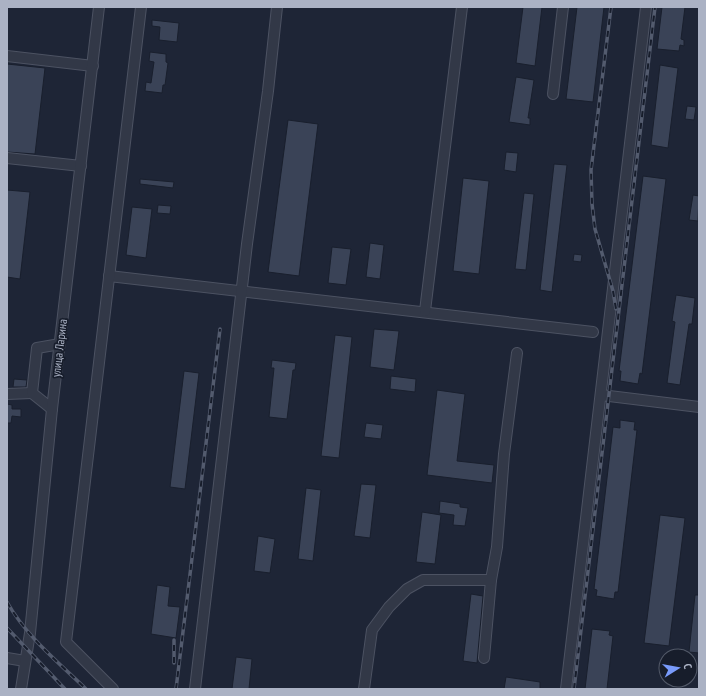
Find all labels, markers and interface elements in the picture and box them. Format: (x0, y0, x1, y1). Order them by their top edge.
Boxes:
street label: улица Ларина (48, 318, 70, 378)
north arrow (658, 648, 698, 688)
text: С (680, 662, 695, 670)

